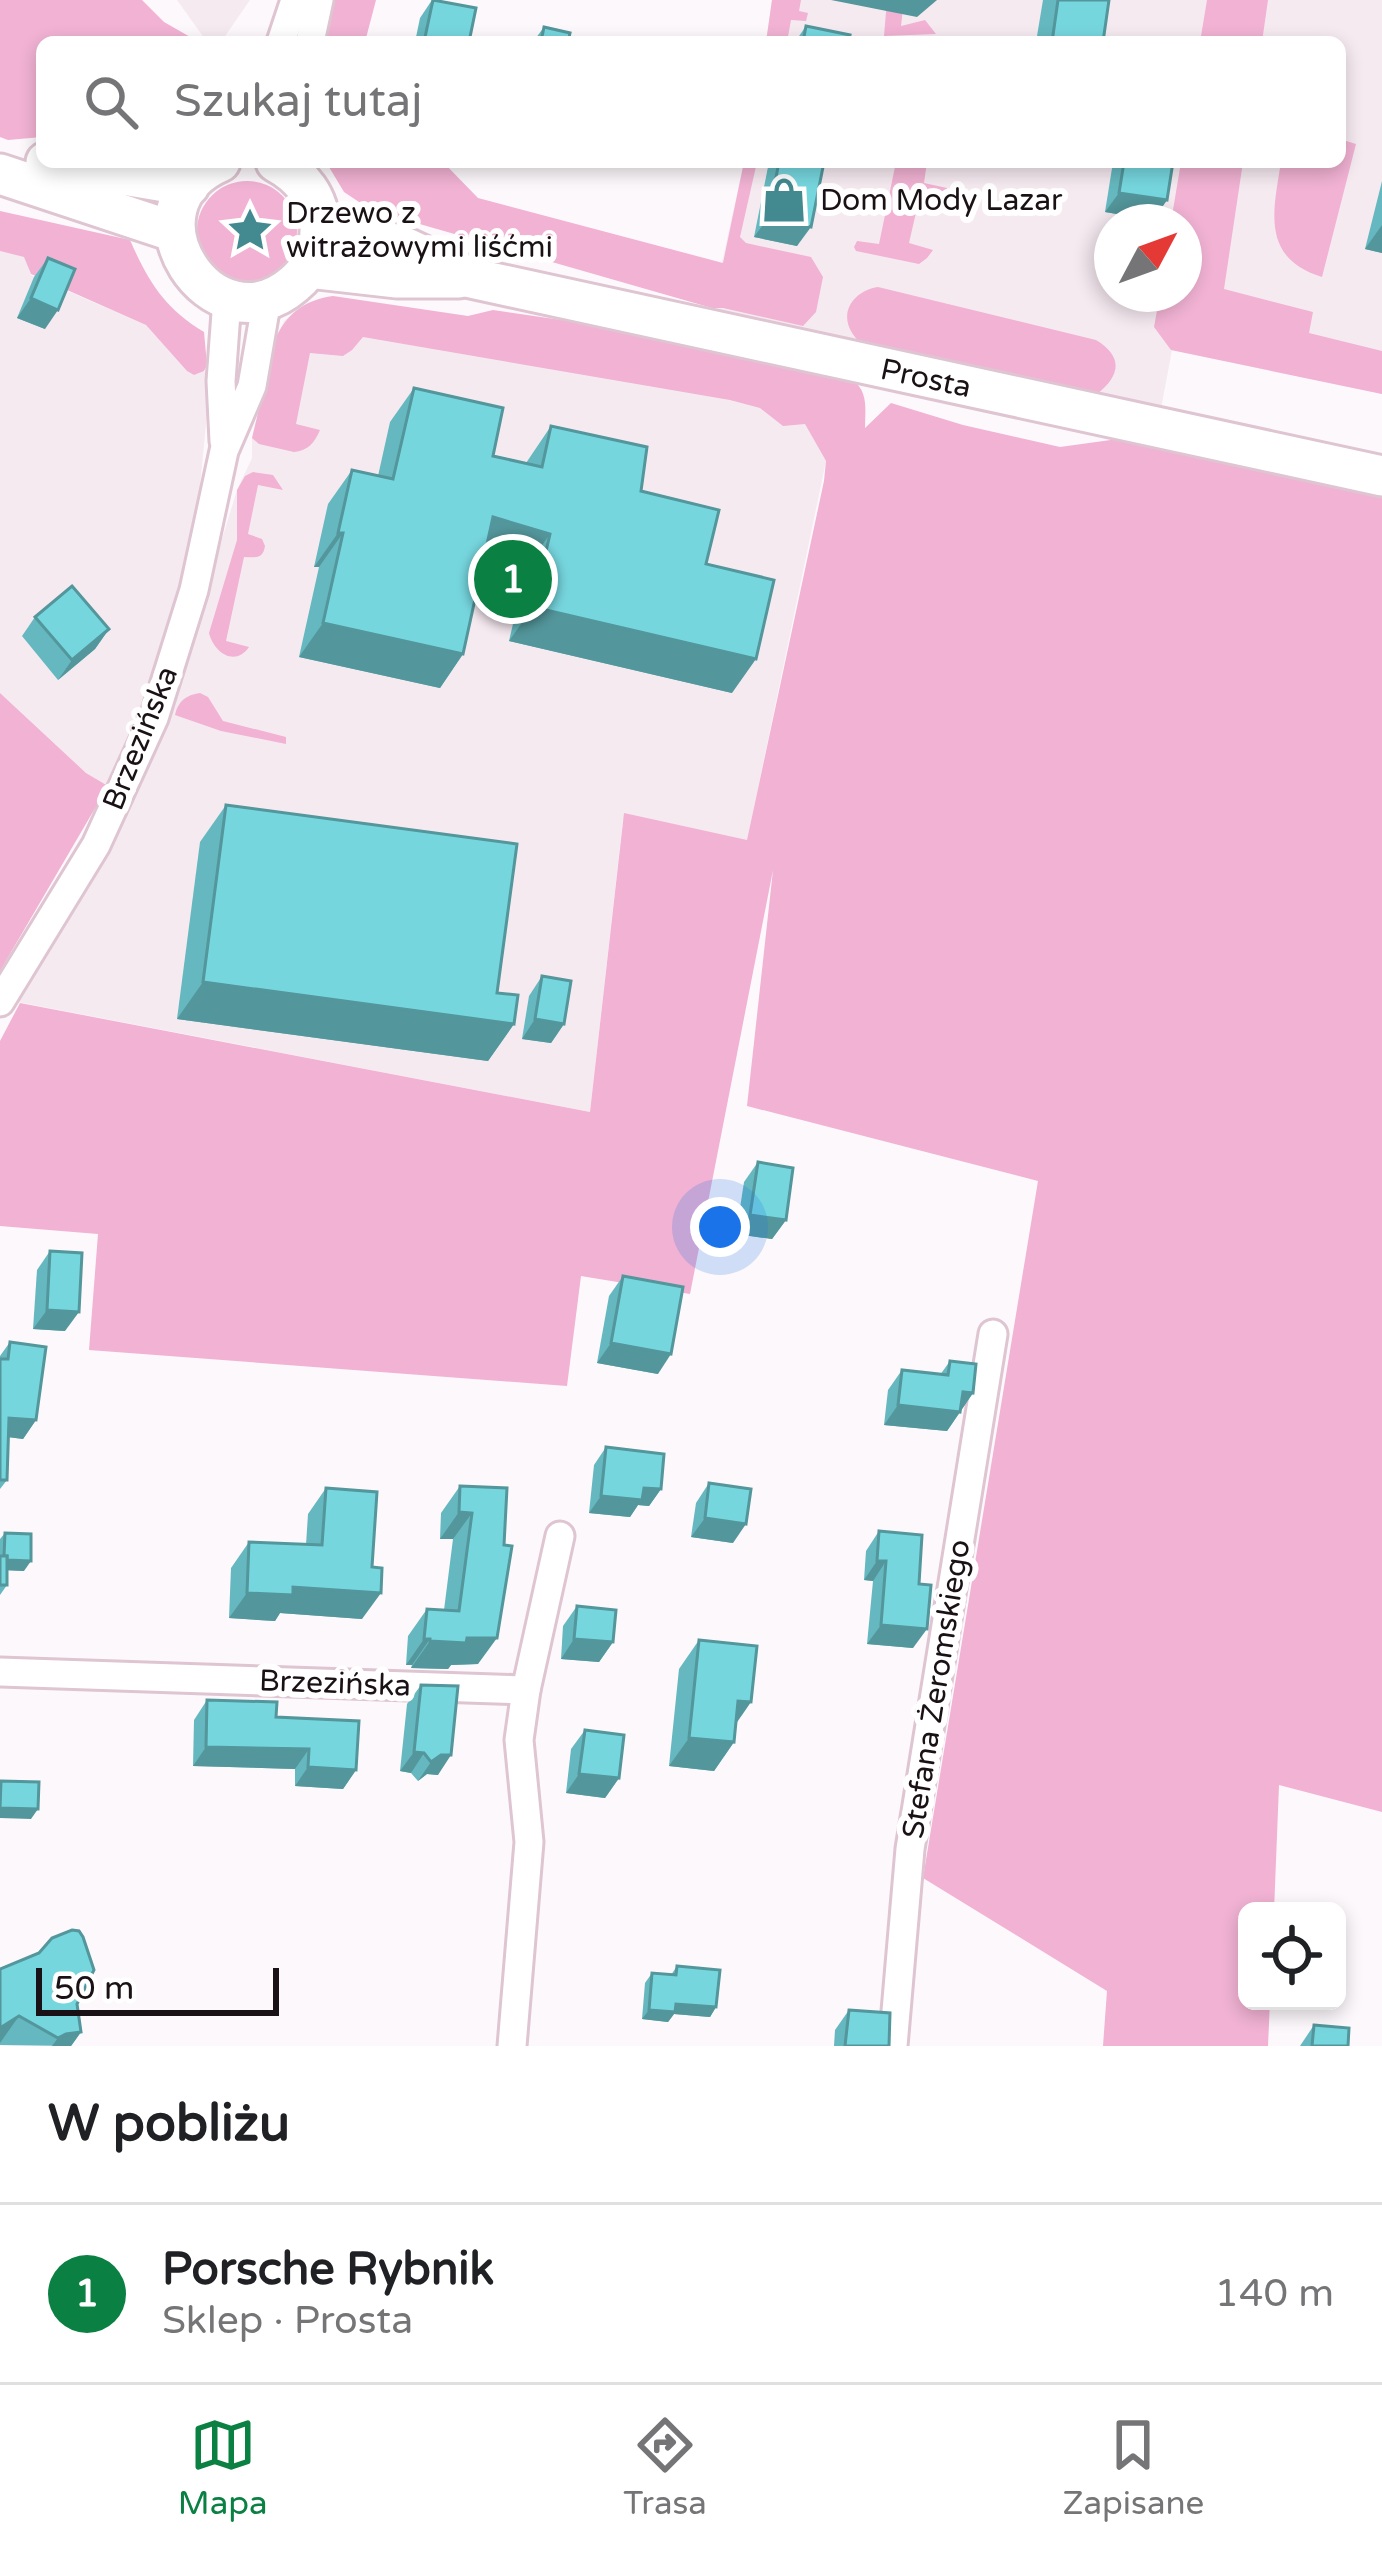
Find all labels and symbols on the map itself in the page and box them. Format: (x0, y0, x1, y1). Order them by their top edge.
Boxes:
shop icon: Dom Mody Lazar (759, 175, 809, 225)
place label: Dom Mody Lazar (820, 182, 1063, 219)
place label: Drzewo z witrażowymi liśćmi (286, 195, 553, 266)
north arrow (1094, 204, 1202, 312)
place icon: Drzewo z witrażowymi liśćmi (225, 205, 275, 255)
street label: Prosta (877, 351, 975, 406)
pin: 1 (474, 534, 552, 624)
street label: Brzezińska (95, 661, 186, 816)
your location (690, 1197, 750, 1257)
street label: Stefana Żeromskiego (895, 1537, 978, 1841)
street label: Brzezińska (258, 1662, 412, 1705)
scale bar (36, 1962, 279, 2015)

